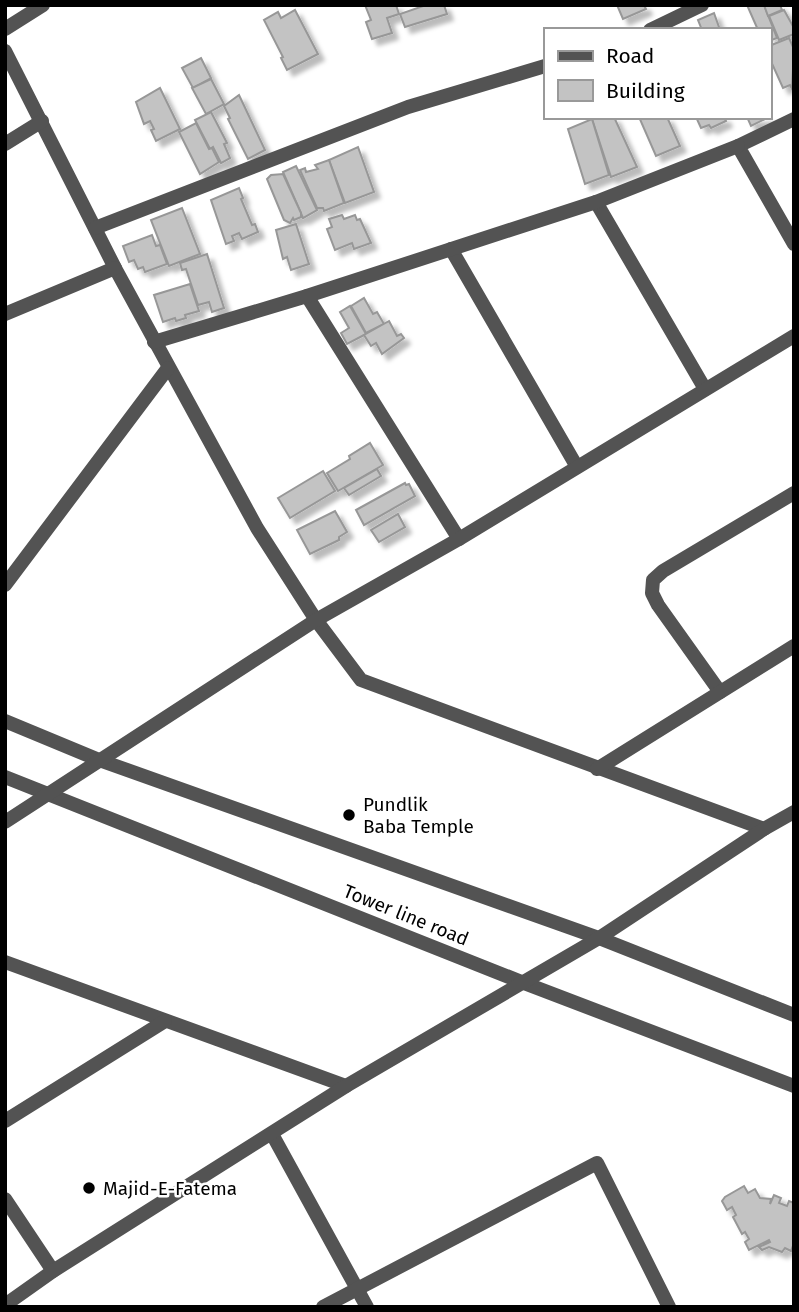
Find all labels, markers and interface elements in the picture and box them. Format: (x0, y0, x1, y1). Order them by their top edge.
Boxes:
legend (544, 28, 771, 119)
text: Road (606, 43, 654, 69)
text: Building (606, 78, 685, 104)
place label: Pundlik Baba Temple (363, 793, 474, 838)
marker: Pundlik Baba Temple (341, 807, 357, 823)
street label: Tower line road (340, 879, 472, 951)
place label: Majid-E-Fatema (103, 1177, 237, 1200)
marker: Majid-E-Fatema (81, 1180, 97, 1196)

